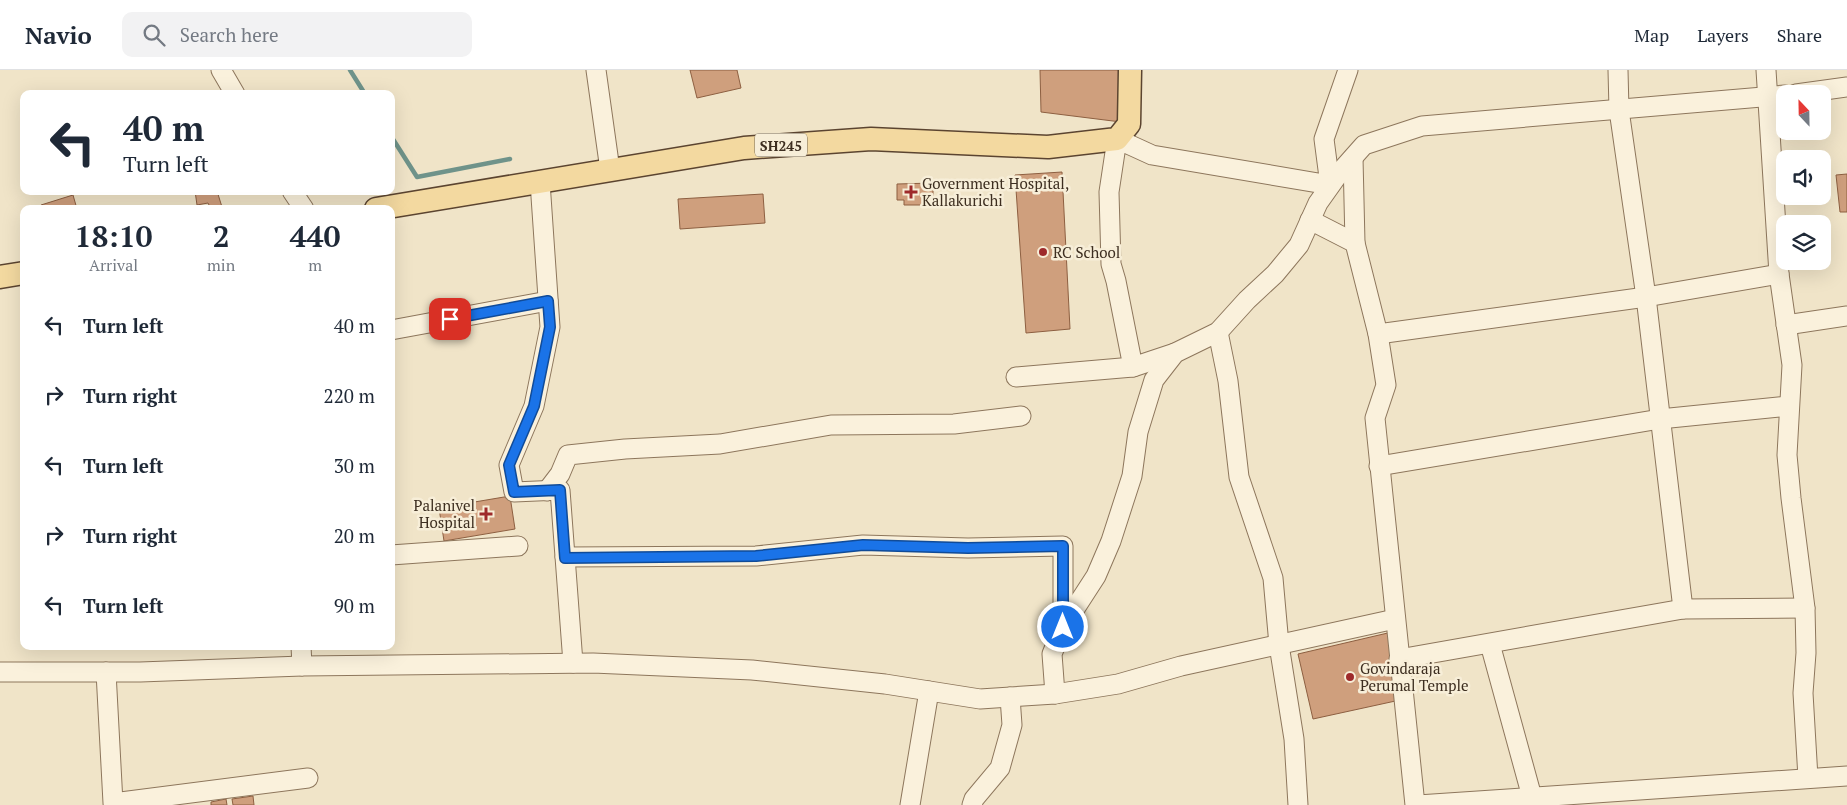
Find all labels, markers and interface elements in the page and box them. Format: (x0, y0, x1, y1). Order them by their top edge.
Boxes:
search box (122, 12, 472, 57)
text: Navio (25, 19, 92, 51)
icon: search (140, 21, 168, 49)
text: Search here (180, 22, 279, 47)
text: Map (1634, 23, 1669, 47)
text: Layers (1697, 23, 1749, 47)
text: Share (1777, 23, 1822, 47)
north arrow (1776, 85, 1831, 140)
map controls (1776, 85, 1831, 270)
text: 40 m (123, 105, 204, 151)
icon: left (40, 110, 105, 175)
road number: SH245 (755, 134, 807, 156)
text: Turn left (123, 149, 209, 178)
button: sound (1776, 150, 1831, 205)
place label: Government Hospital, Kallakurichi (922, 173, 1069, 210)
marker: Government Hospital, Kallakurichi (904, 185, 918, 199)
button: layers (1776, 215, 1831, 270)
text: 18:10 (74, 216, 153, 256)
text: 2 (213, 216, 230, 256)
text: 440 (290, 216, 341, 256)
place label: RC School (1053, 242, 1120, 262)
marker: RC School (1037, 246, 1049, 258)
text: Arrival (89, 254, 138, 276)
text: min (207, 254, 235, 276)
text: m (308, 254, 322, 276)
pin (429, 298, 471, 340)
icon: arrive (436, 305, 464, 333)
icon: left (40, 311, 68, 339)
text: Turn left (83, 313, 164, 338)
text: 40 m (334, 313, 375, 338)
icon: right (40, 381, 68, 409)
text: Turn right (83, 383, 177, 408)
text: 220 m (324, 383, 375, 408)
icon: left (40, 451, 68, 479)
text: Turn left (83, 453, 164, 478)
text: 30 m (334, 453, 375, 478)
place label: Palanivel Hospital (414, 495, 475, 532)
marker: Palanivel Hospital (479, 507, 493, 521)
icon: right (40, 521, 68, 549)
text: Turn right (83, 523, 177, 548)
text: 20 m (334, 523, 375, 548)
icon: left (40, 591, 68, 619)
text: Turn left (83, 593, 164, 618)
text: 90 m (334, 593, 375, 618)
position arrow (1036, 600, 1088, 652)
place label: Govindaraja Perumal Temple (1360, 658, 1468, 695)
marker: Govindaraja Perumal Temple (1344, 671, 1356, 683)

